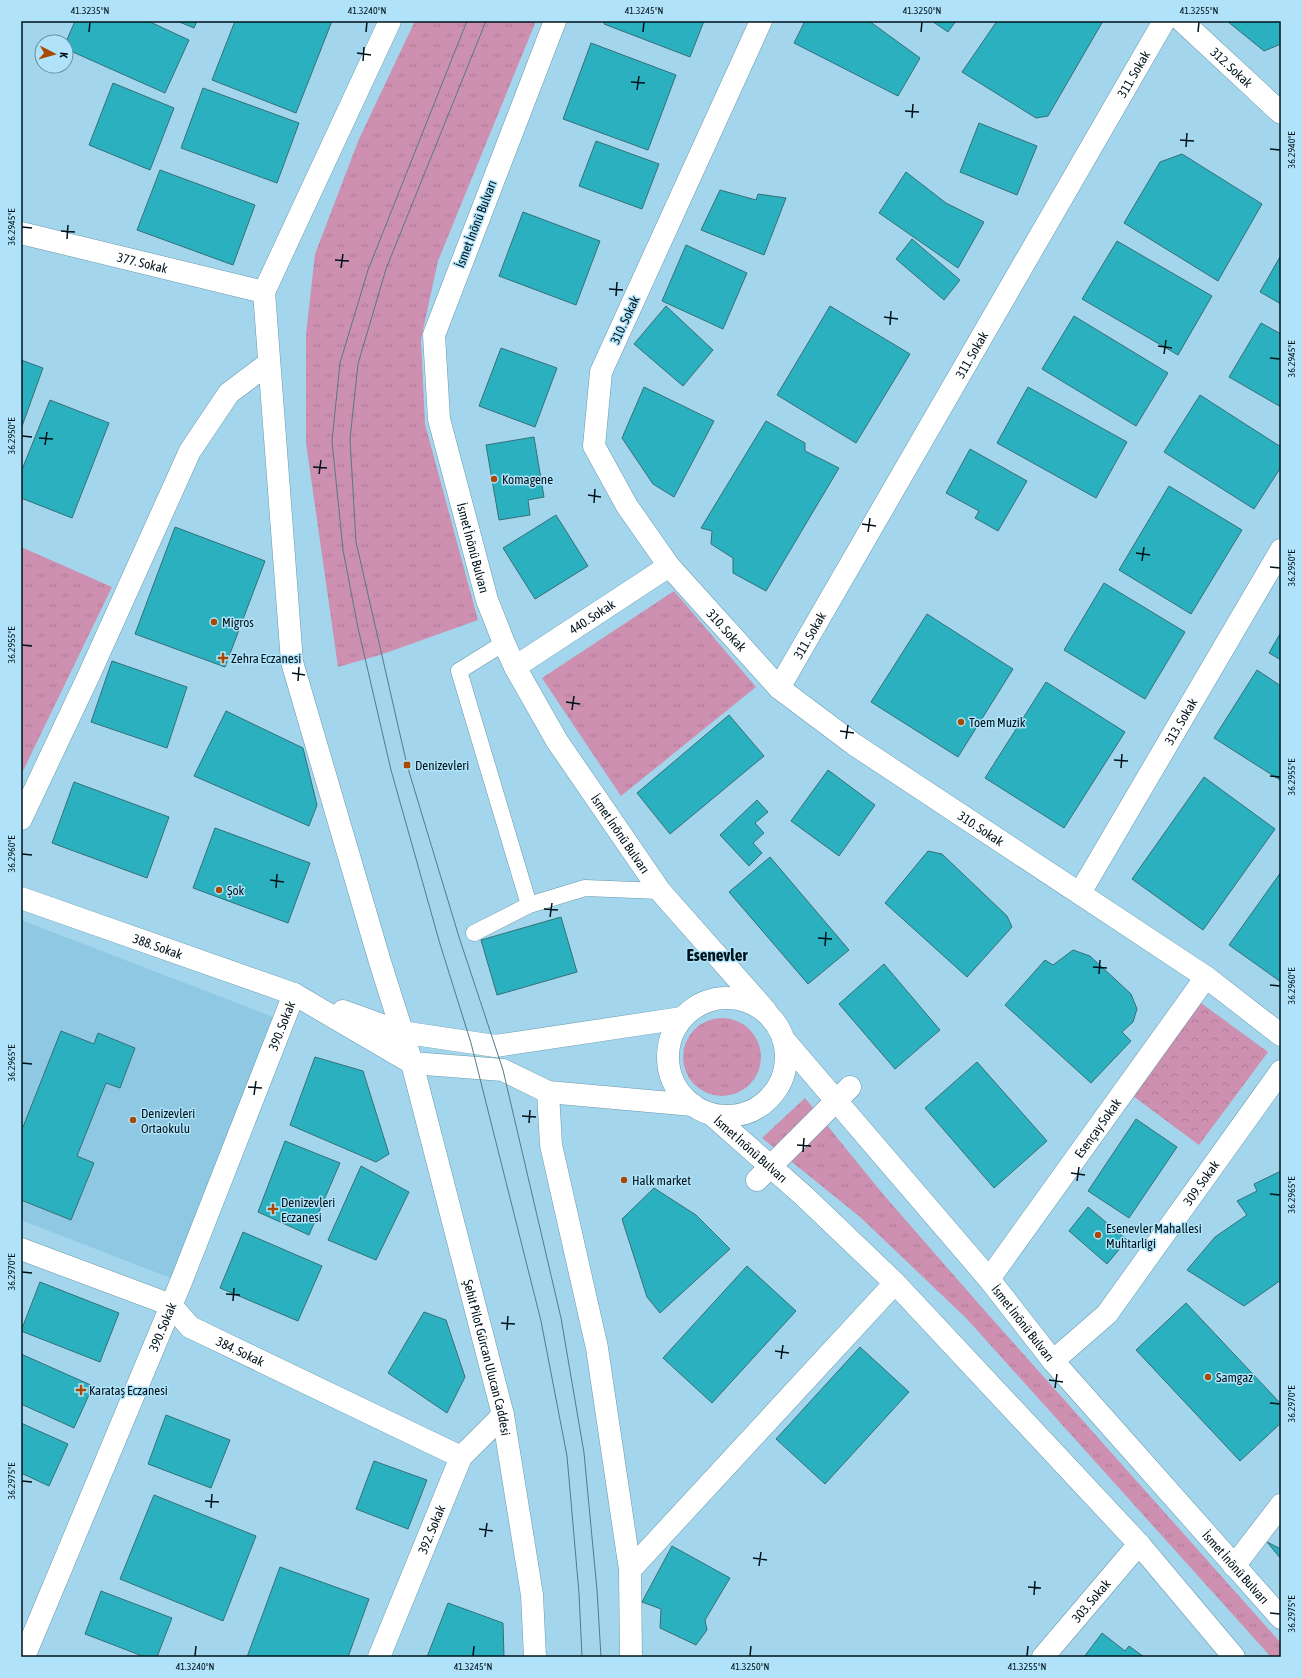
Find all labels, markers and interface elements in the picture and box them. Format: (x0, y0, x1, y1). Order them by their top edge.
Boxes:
text: 41.3235°N (71, 5, 109, 16)
text: 41.3240°N (348, 5, 386, 16)
text: 41.3245°N (625, 5, 663, 16)
text: 41.3250°N (903, 5, 941, 16)
text: 41.3255°N (1180, 5, 1218, 16)
north arrow (34, 34, 74, 74)
street label: 312. Sokak (1208, 44, 1256, 91)
street label: 311. Sokak (1114, 48, 1153, 100)
text: K (58, 52, 70, 59)
text: 36.2940°E (1286, 131, 1297, 169)
street label: İsmet İnönü Bulvarı (452, 178, 500, 270)
text: 36.2945°E (6, 208, 17, 246)
street label: 377. Sokak (116, 249, 170, 276)
street label: 310. Sokak (607, 293, 643, 346)
street label: 311. Sokak (952, 328, 991, 381)
text: 36.2945°E (1286, 340, 1297, 378)
text: 36.2950°E (6, 417, 17, 455)
place label: Komagene (502, 472, 553, 487)
marker: Komagene (489, 474, 499, 484)
street label: İsmet İnönü Bulvarı (454, 501, 492, 595)
text: 36.2950°E (1286, 549, 1297, 587)
street label: 440. Sokak (566, 596, 618, 637)
street label: 310. Sokak (704, 606, 750, 654)
street label: 311. Sokak (790, 609, 829, 661)
place label: Migros (222, 615, 254, 630)
marker: Migros (209, 617, 219, 627)
text: 36.2955°E (6, 626, 17, 664)
place label: Zehra Eczanesi (231, 651, 301, 666)
marker: Zehra Eczanesi (218, 653, 228, 663)
street label: 313. Sokak (1161, 695, 1200, 747)
place label: Toem Muzik (969, 715, 1026, 730)
marker: Toem Muzik (956, 717, 966, 727)
place label: Denizevleri (415, 758, 469, 773)
text: 36.2955°E (1286, 758, 1297, 796)
marker: Denizevleri (402, 760, 412, 770)
street label: İsmet İnönü Bulvarı (588, 791, 653, 876)
street label: 310. Sokak (955, 808, 1007, 849)
text: 36.2960°E (6, 835, 17, 873)
place label: Şok (227, 883, 245, 898)
marker: Şok (214, 885, 224, 895)
street label: 388. Sokak (131, 930, 185, 962)
district label: Esenevler (687, 945, 748, 965)
text: 36.2960°E (1286, 967, 1297, 1005)
street label: 390. Sokak (265, 999, 298, 1052)
text: 36.2965°E (6, 1044, 17, 1082)
street label: Esençay Sokak (1071, 1095, 1124, 1161)
place label: Denizevleri Ortaokulu (141, 1106, 195, 1136)
street label: İsmet İnönü Bulvarı (711, 1113, 791, 1185)
marker: Denizevleri Ortaokulu (128, 1115, 138, 1125)
street label: 309. Sokak (1180, 1157, 1222, 1208)
place label: Halk market (632, 1173, 691, 1188)
marker: Halk market (619, 1175, 629, 1185)
text: 36.2965°E (1286, 1176, 1297, 1214)
place label: Denizevleri Eczanesi (281, 1195, 335, 1225)
marker: Denizevleri Eczanesi (268, 1204, 278, 1214)
place label: Esenevler Mahallesi Muhtarligi (1106, 1221, 1202, 1251)
marker: Esenevler Mahallesi Muhtarligi (1093, 1230, 1103, 1240)
text: 36.2970°E (6, 1253, 17, 1291)
street label: Şehit Pilot Gürcan Ulucan Caddesi (461, 1278, 514, 1437)
street label: İsmet İnönü Bulvarı (989, 1282, 1058, 1364)
street label: 390. Sokak (145, 1300, 179, 1353)
street label: 384. Sokak (214, 1333, 267, 1369)
place label: Samgaz (1216, 1370, 1253, 1385)
marker: Samgaz (1203, 1372, 1213, 1382)
place label: Karataş Eczanesi (89, 1383, 168, 1398)
marker: Karataş Eczanesi (76, 1385, 86, 1395)
text: 36.2970°E (1286, 1385, 1297, 1423)
text: 36.2975°E (6, 1462, 17, 1500)
street label: 392. Sokak (415, 1502, 448, 1556)
street label: İsmet İnönü Bulvarı (1199, 1527, 1272, 1607)
street label: 303. Sokak (1068, 1576, 1114, 1625)
text: 36.2975°E (1286, 1595, 1297, 1633)
text: 41.3240°N (176, 1661, 214, 1672)
text: 41.3245°N (454, 1661, 492, 1672)
text: 41.3250°N (731, 1661, 769, 1672)
text: 41.3255°N (1008, 1661, 1046, 1672)

